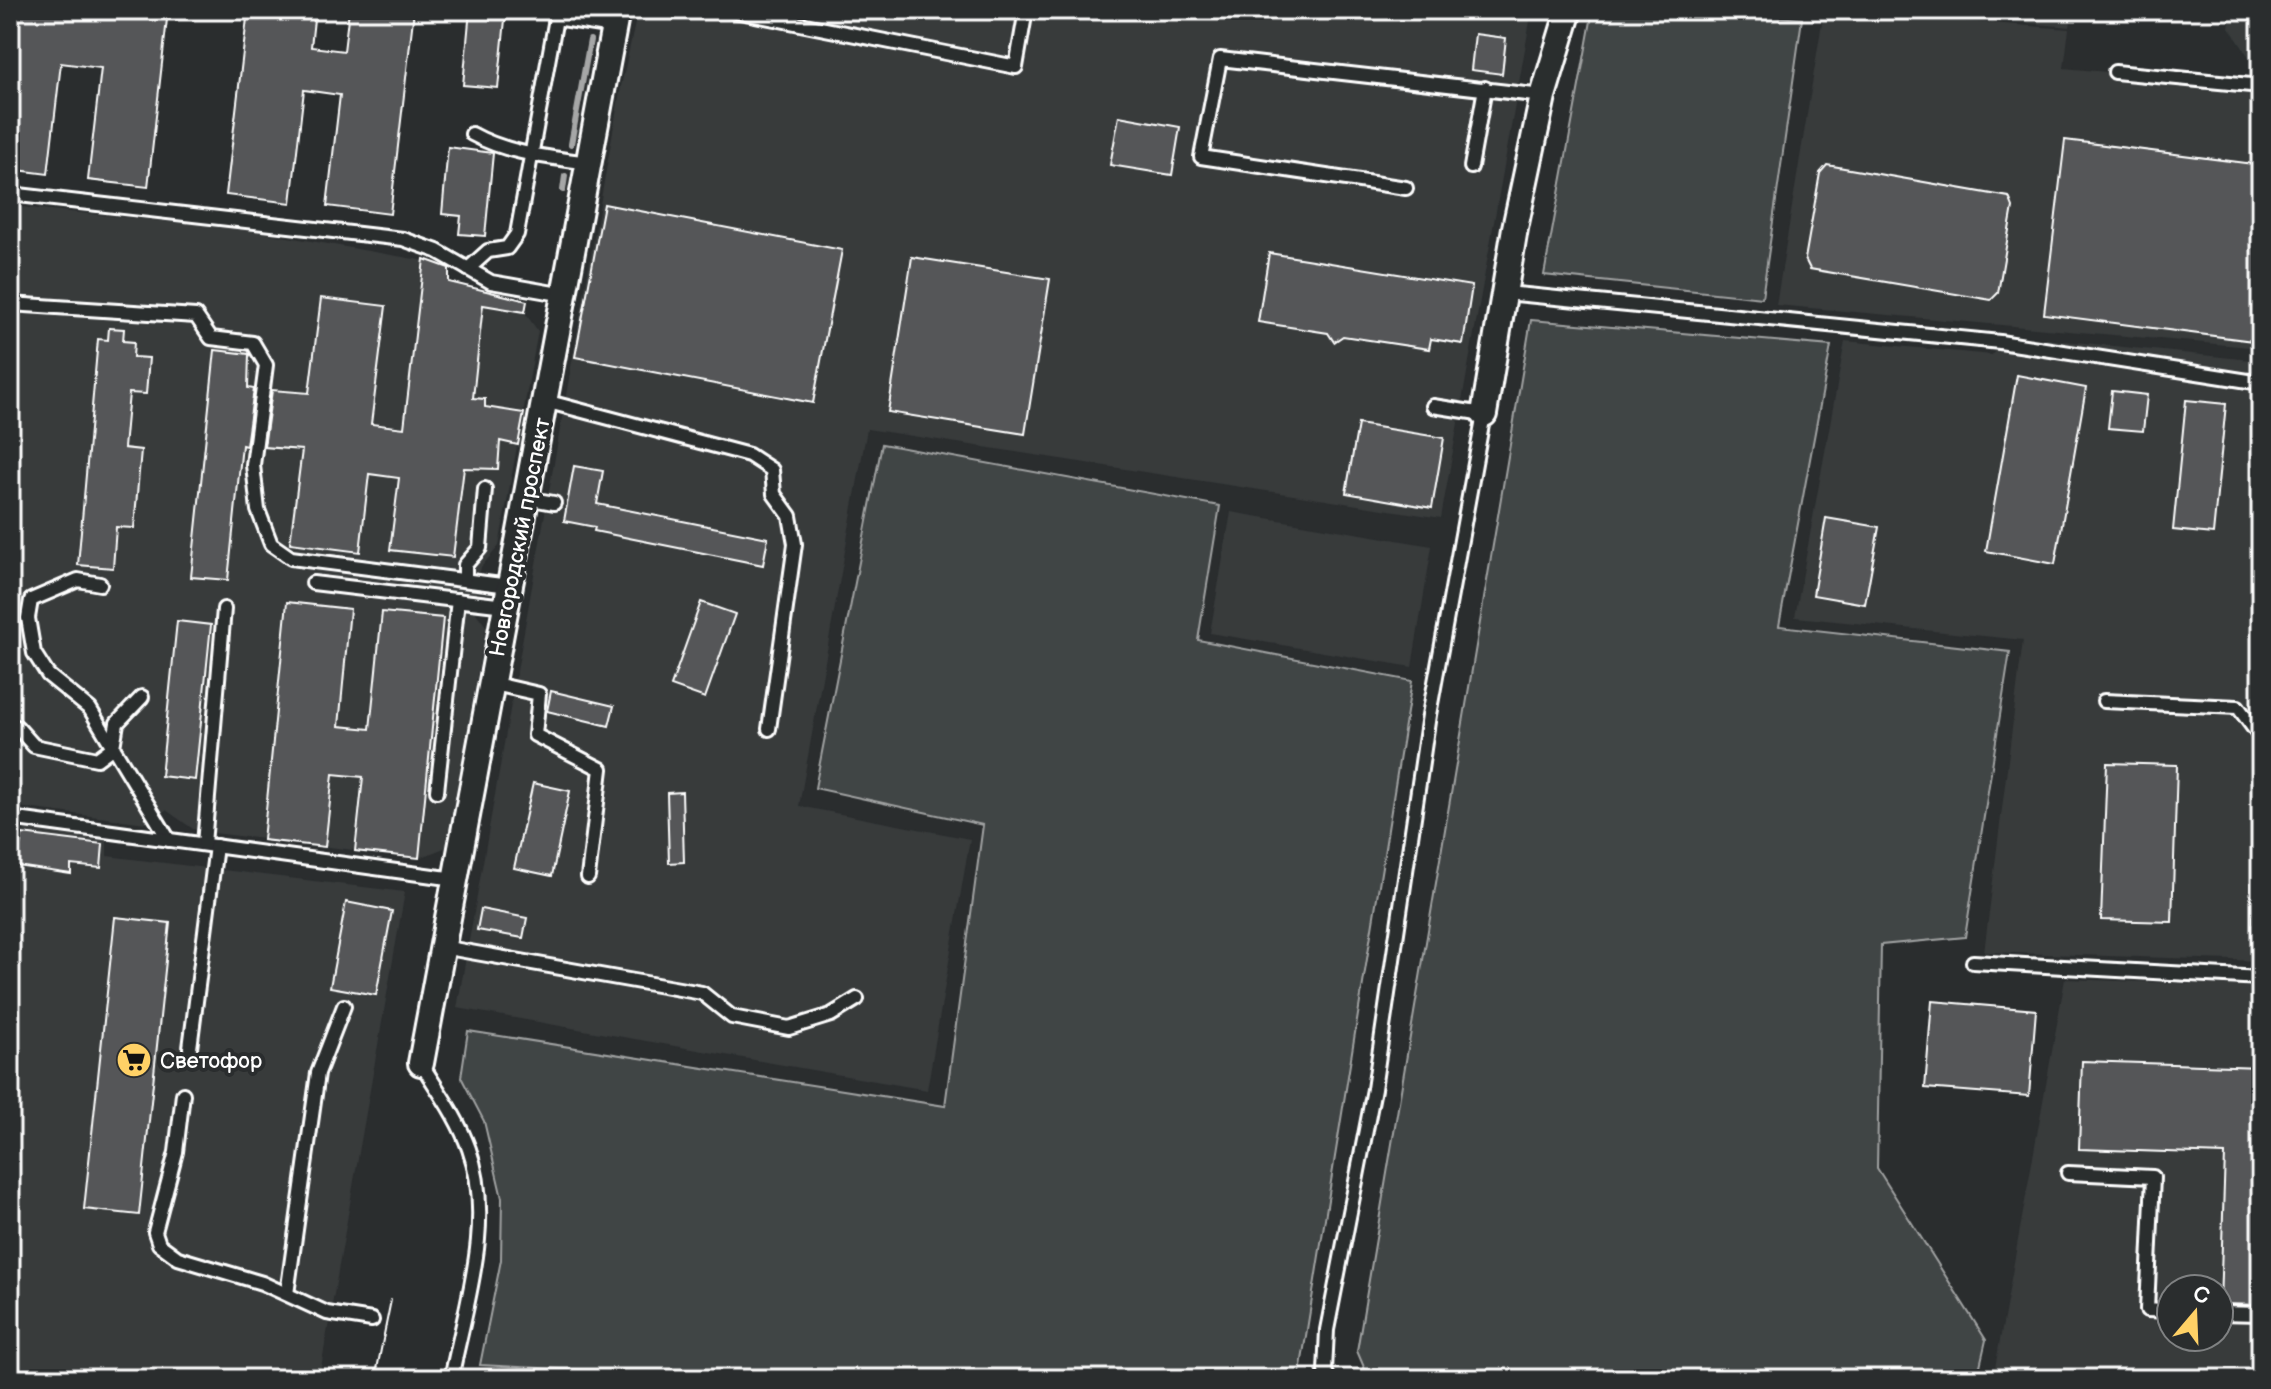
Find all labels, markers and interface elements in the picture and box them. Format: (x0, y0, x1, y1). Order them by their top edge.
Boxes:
street label: Новгородский проспект (484, 415, 557, 659)
supermarket icon: Светофор (115, 1041, 153, 1079)
place label: Светофор (160, 1048, 263, 1075)
north arrow (2155, 1273, 2235, 1353)
text: С (2189, 1280, 2213, 1311)

